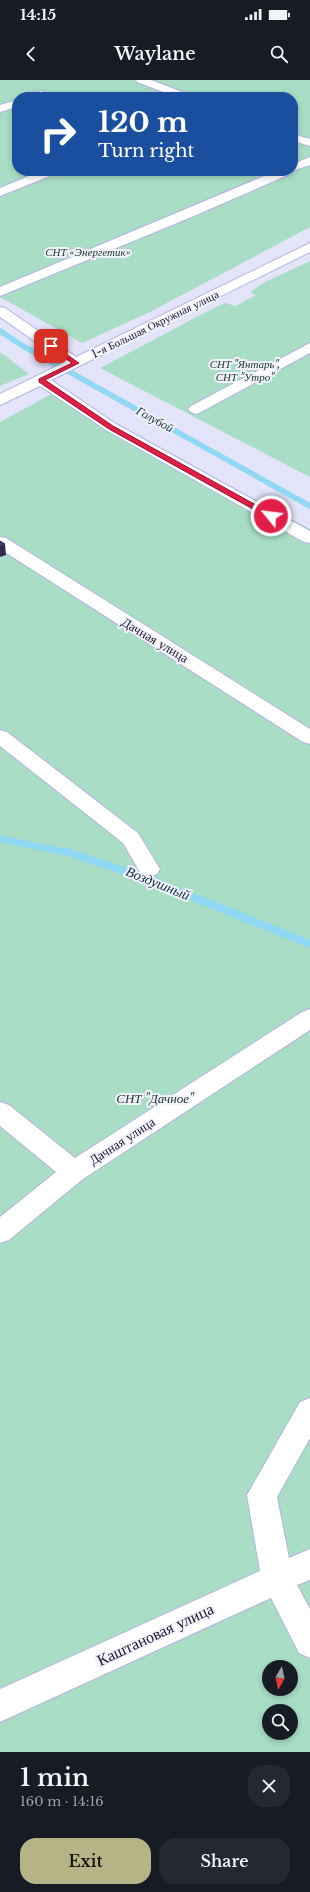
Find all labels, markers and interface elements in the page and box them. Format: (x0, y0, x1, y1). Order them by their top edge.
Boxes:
text: 14:15 (20, 5, 56, 24)
icon: back (20, 43, 42, 65)
text: Waylane (114, 43, 196, 65)
icon: search (268, 43, 290, 65)
text: 120 m (98, 105, 188, 140)
icon: right (32, 108, 84, 160)
text: Turn right (98, 140, 194, 162)
park label: СНТ «Энергетик» (45, 245, 131, 259)
street label: 1-я Большая Окружная улица (89, 287, 221, 361)
pin (34, 329, 68, 363)
icon: arrive (40, 335, 62, 357)
park label: СНТ "Янтарь", СНТ "Утро" (210, 357, 280, 384)
water label: Голубой (133, 402, 176, 435)
position arrow (250, 495, 292, 537)
street label: Дачная улица (118, 613, 192, 667)
water label: Воздушный (123, 862, 193, 904)
park label: СНТ "Дачное" (116, 1090, 195, 1107)
street label: Дачная улица (86, 1113, 158, 1169)
street label: Каштановая улица (93, 1598, 217, 1670)
north arrow (262, 1660, 298, 1696)
map controls (262, 1660, 298, 1740)
button: search (262, 1704, 298, 1740)
text: 1 min (20, 1763, 89, 1792)
button: close (248, 1765, 290, 1807)
text: 160 m · 14:16 (20, 1793, 104, 1810)
button: Exit (20, 1838, 151, 1884)
button: Share (159, 1838, 290, 1884)

